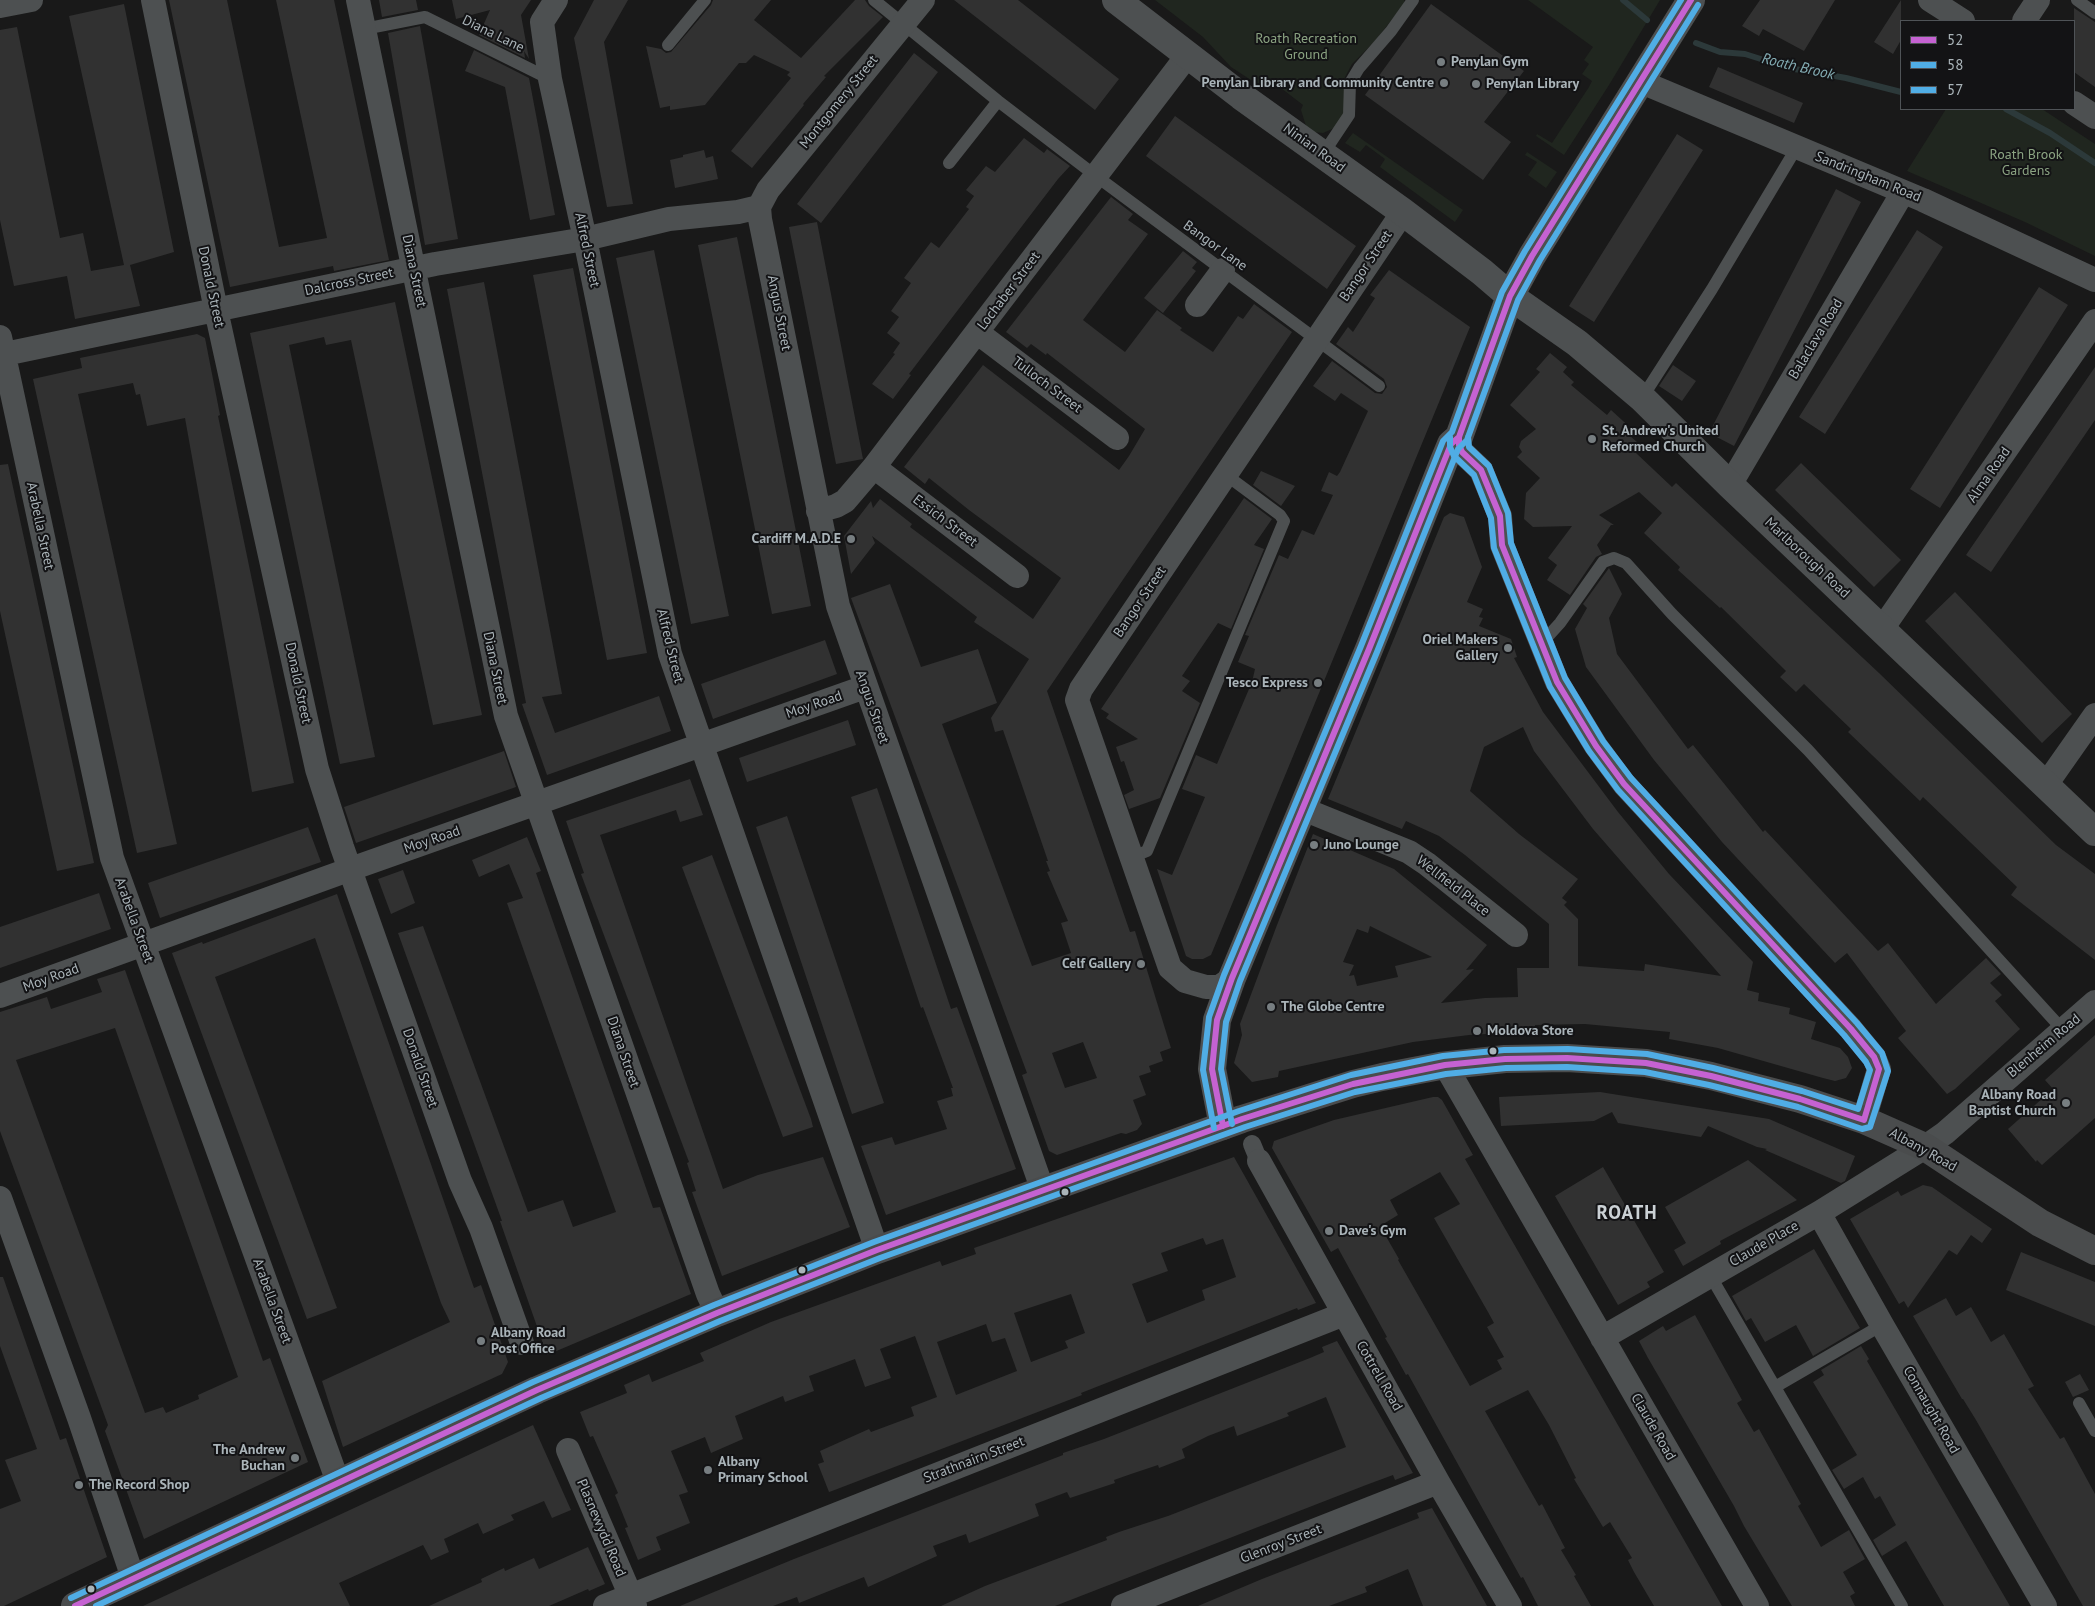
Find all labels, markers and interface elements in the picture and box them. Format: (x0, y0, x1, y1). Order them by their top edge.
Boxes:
street label: Diana Lane (459, 12, 527, 56)
legend (1900, 20, 2075, 110)
text: 52 (1947, 30, 1963, 49)
park label: Roath Recreation Ground (1255, 31, 1357, 64)
water label: Roath Brook (1760, 50, 1836, 84)
street label: Montgomery Street (796, 52, 882, 152)
place label: Penylan Gym (1451, 54, 1529, 70)
text: 58 (1947, 55, 1963, 74)
marker: Penylan Gym (1435, 56, 1447, 68)
place label: Penylan Library and Community Centre (1202, 75, 1434, 91)
place label: Penylan Library (1486, 76, 1579, 92)
marker: Penylan Library and Community Centre (1438, 77, 1450, 89)
marker: Penylan Library (1470, 78, 1482, 90)
text: 57 (1947, 80, 1963, 99)
street label: Ninian Road (1280, 120, 1348, 176)
park label: Roath Brook Gardens (1990, 147, 2062, 180)
street label: Sandringham Road (1813, 148, 1923, 206)
street label: Alfred Street (571, 211, 603, 289)
street label: Bangor Lane (1180, 217, 1250, 275)
street label: Bangor Street (1336, 227, 1396, 305)
street label: Diana Street (398, 233, 430, 309)
street label: Donald Street (194, 245, 228, 329)
street label: Lochaber Street (974, 249, 1044, 333)
street label: Dalcross Street (303, 264, 395, 300)
street label: Angus Street (763, 274, 795, 352)
street label: Balaclava Road (1785, 296, 1847, 382)
street label: Tulloch Street (1009, 353, 1085, 417)
place label: St. Andrew's United Reformed Church (1602, 423, 1719, 456)
marker: St. Andrew's United Reformed Church (1586, 433, 1598, 445)
street label: Alma Road (1964, 444, 2014, 506)
street label: Arabella Street (23, 481, 57, 571)
street label: Essich Street (909, 491, 981, 551)
street label: Marlborough Road (1761, 514, 1853, 602)
place label: Cardiff M.A.D.E (751, 531, 841, 547)
marker: Cardiff M.A.D.E (845, 533, 857, 545)
street label: Bangor Street (1110, 563, 1170, 641)
street label: Alfred Street (653, 607, 687, 685)
street label: Diana Street (479, 630, 511, 706)
place label: Oriel Makers Gallery (1422, 632, 1498, 664)
street label: Donald Street (281, 641, 315, 725)
marker: Oriel Makers Gallery (1502, 642, 1514, 654)
street label: Angus Street (852, 668, 892, 746)
place label: Tesco Express (1226, 675, 1308, 691)
marker: Tesco Express (1312, 677, 1324, 689)
street label: Moy Road (784, 688, 844, 722)
street label: Moy Road (402, 823, 462, 857)
place label: Juno Lounge (1324, 837, 1399, 853)
marker: Juno Lounge (1308, 839, 1320, 851)
street label: Wellfield Place (1413, 852, 1493, 920)
street label: Arabella Street (111, 875, 157, 965)
place label: Celf Gallery (1062, 956, 1131, 972)
marker: Celf Gallery (1135, 958, 1147, 970)
street label: Moy Road (21, 960, 81, 996)
place label: The Globe Centre (1281, 999, 1385, 1015)
marker: The Globe Centre (1265, 1001, 1277, 1013)
street label: Blenheim Road (2004, 1011, 2084, 1081)
street label: Diana Street (603, 1014, 643, 1090)
place label: Moldova Store (1487, 1023, 1574, 1039)
marker: Moldova Store (1471, 1025, 1483, 1037)
street label: Donald Street (399, 1026, 441, 1110)
unlabelled marker (1488, 1046, 1498, 1056)
place label: Albany Road Baptist Church (1969, 1087, 2056, 1120)
marker: Albany Road Baptist Church (2060, 1097, 2072, 1109)
street label: Albany Road (1886, 1125, 1960, 1175)
unlabelled marker (1060, 1187, 1070, 1197)
district label: ROATH (1596, 1203, 1658, 1225)
street label: Claude Place (1726, 1217, 1802, 1271)
place label: Dave's Gym (1339, 1223, 1406, 1239)
marker: Dave's Gym (1323, 1225, 1335, 1237)
street label: Arabella Street (249, 1256, 295, 1346)
unlabelled marker (797, 1265, 807, 1275)
place label: Albany Road Post Office (491, 1325, 566, 1358)
marker: Albany Road Post Office (475, 1335, 487, 1347)
street label: Cottrell Road (1352, 1338, 1406, 1414)
street label: Connaught Road (1899, 1363, 1963, 1457)
street label: Claude Road (1627, 1391, 1679, 1463)
street label: Strathnairn Street (921, 1433, 1027, 1487)
place label: The Andrew Buchan (213, 1442, 285, 1474)
marker: The Andrew Buchan (289, 1452, 301, 1464)
place label: Albany Primary School (718, 1454, 808, 1486)
marker: Albany Primary School (702, 1464, 714, 1476)
place label: The Record Shop (89, 1477, 190, 1493)
street label: Plasnewydd Road (573, 1477, 629, 1579)
marker: The Record Shop (73, 1479, 85, 1491)
street label: Glenroy Street (1238, 1521, 1324, 1567)
unlabelled marker (86, 1584, 96, 1594)

